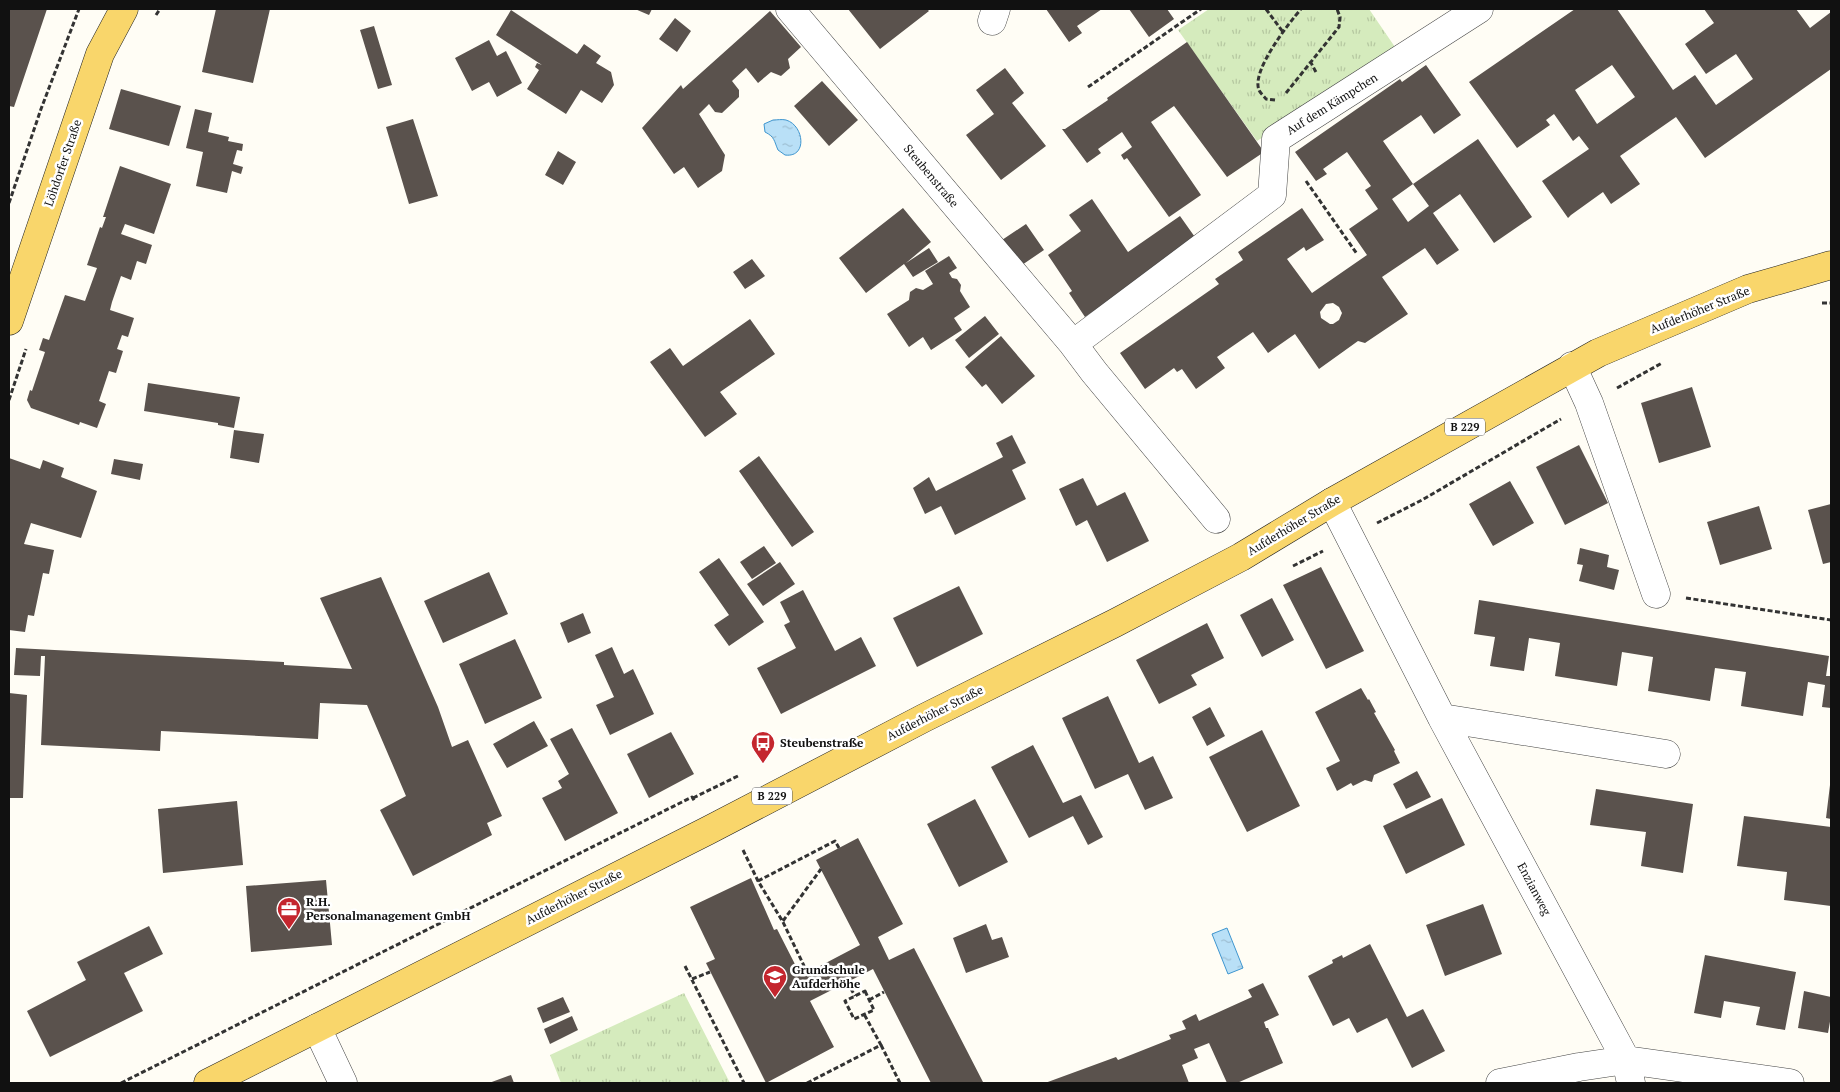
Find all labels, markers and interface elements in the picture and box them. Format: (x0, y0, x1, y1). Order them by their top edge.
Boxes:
street label: Auf dem Kämpchen (1283, 69, 1380, 138)
street label: Löhdorfer Straße (41, 117, 84, 208)
street label: Steubenstraße (901, 141, 962, 210)
street label: Aufderhöher Straße (1648, 283, 1752, 336)
road number: B 229 (1445, 418, 1485, 436)
street label: Aufderhöher Straße (1244, 491, 1343, 558)
street label: Aufderhöher Straße (884, 682, 985, 743)
bus stop icon: Steubenstraße (750, 730, 776, 764)
place label: Steubenstraße (780, 735, 864, 750)
road number: B 229 (752, 788, 792, 804)
street label: Enzianweg (1514, 860, 1555, 918)
street label: Aufderhöher Straße (523, 866, 624, 927)
place label: R.H. Personalmanagement GmbH (306, 894, 470, 923)
office icon: R.H. Personalmanagement GmbH (276, 896, 302, 930)
place label: Grundschule Aufderhöhe (792, 962, 865, 991)
school or university icon: Grundschule Aufderhöhe (762, 964, 788, 998)

